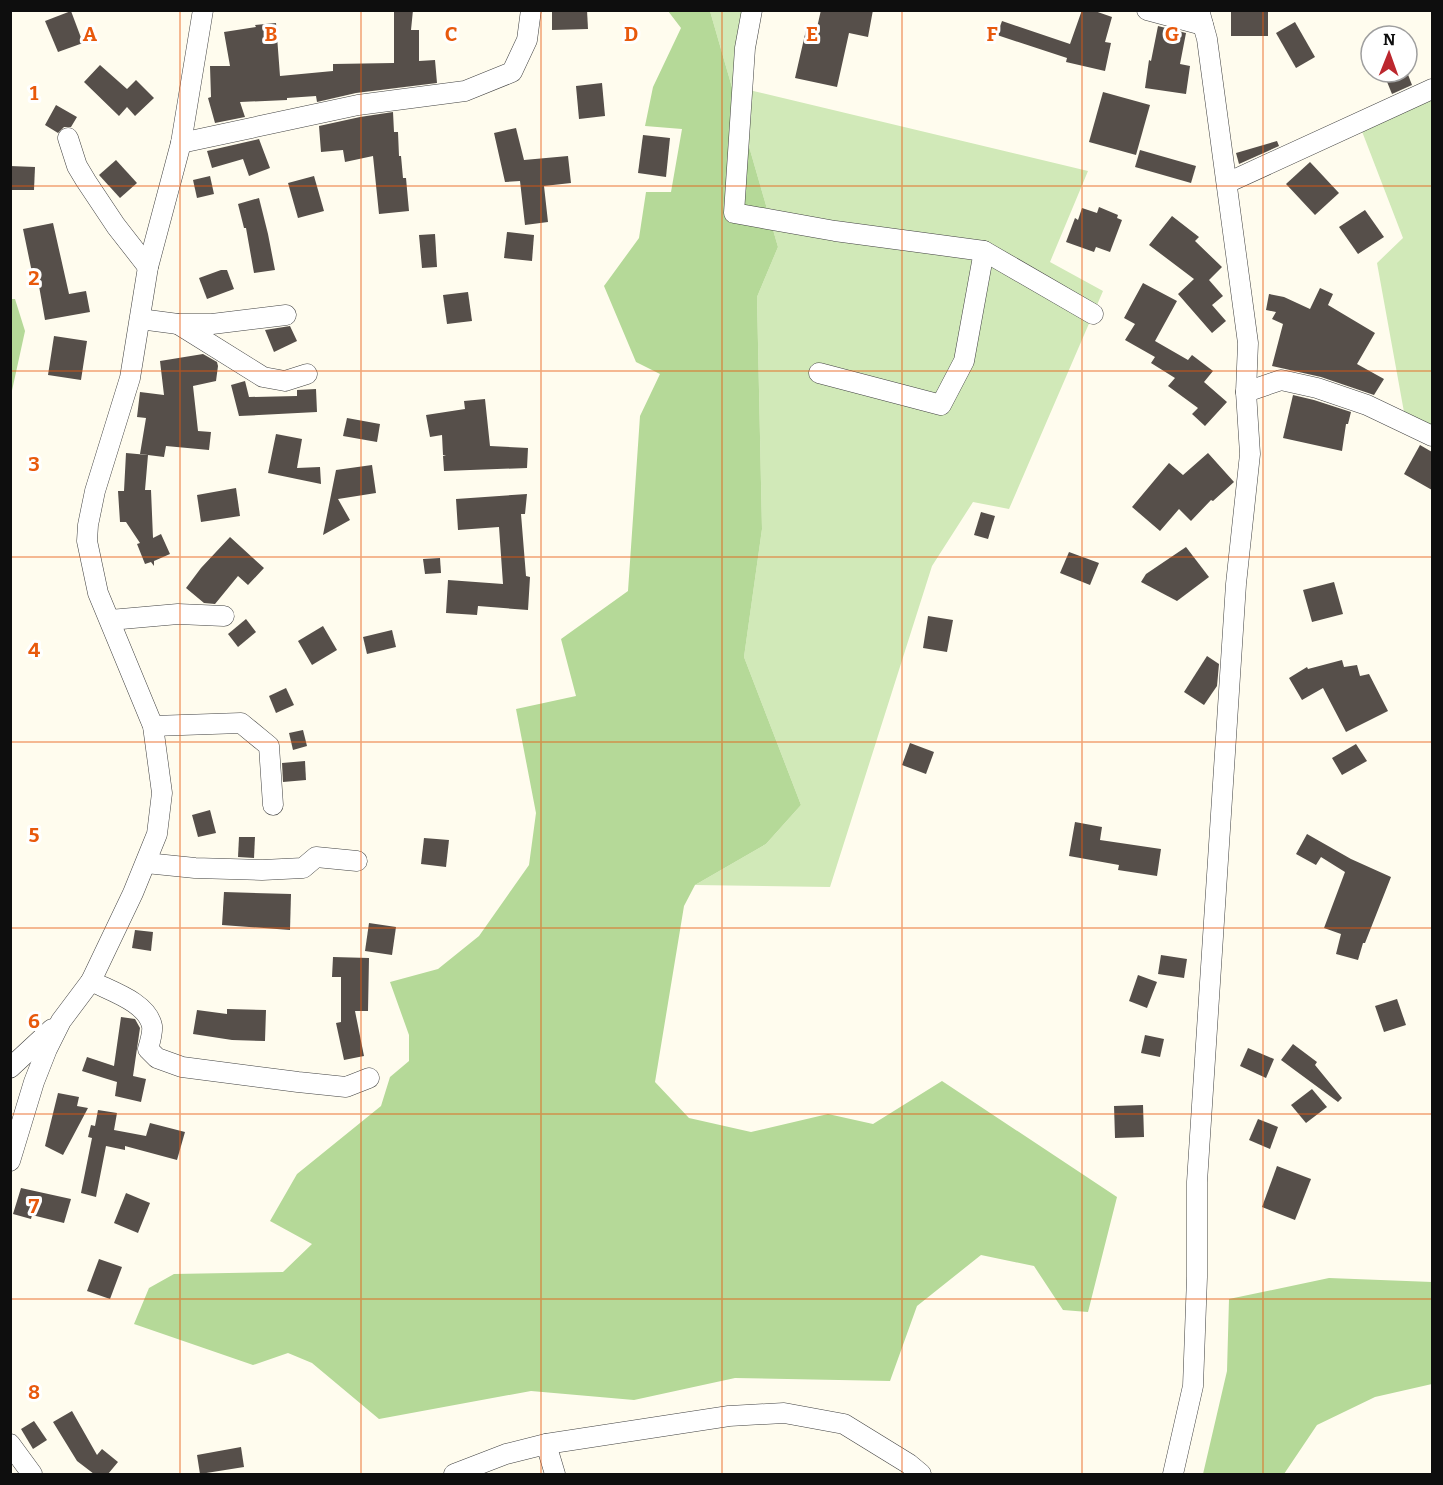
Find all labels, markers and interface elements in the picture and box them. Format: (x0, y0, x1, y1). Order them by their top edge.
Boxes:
text: A (83, 22, 98, 46)
text: B (265, 22, 278, 46)
text: C (445, 22, 457, 46)
text: D (624, 22, 638, 46)
text: E (806, 22, 818, 46)
text: F (986, 22, 998, 46)
text: G (1165, 22, 1179, 46)
north arrow (1359, 24, 1419, 84)
text: N (1383, 30, 1396, 49)
text: 1 (30, 81, 39, 105)
text: 2 (28, 266, 40, 290)
text: 3 (28, 452, 40, 476)
text: 4 (28, 638, 40, 662)
text: 5 (29, 823, 40, 847)
text: 6 (28, 1009, 40, 1033)
text: 7 (29, 1194, 40, 1218)
text: 8 (28, 1380, 40, 1404)

